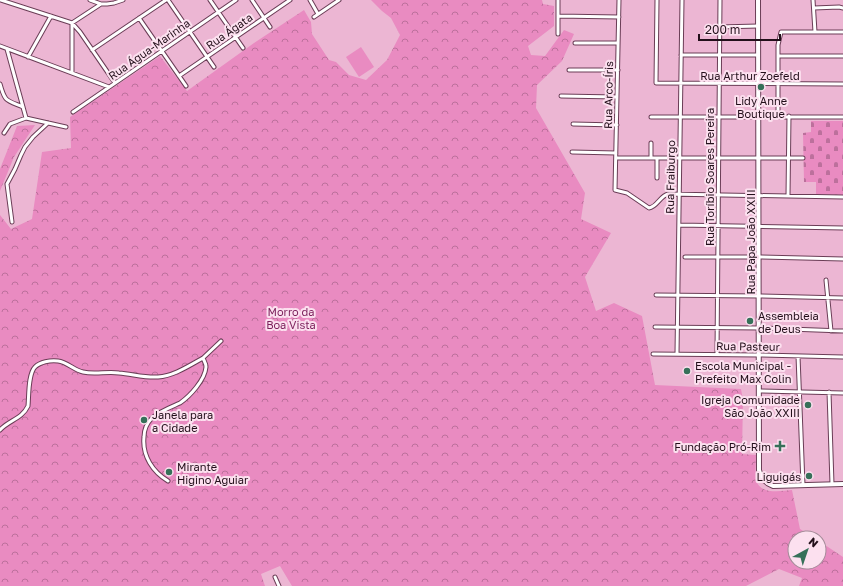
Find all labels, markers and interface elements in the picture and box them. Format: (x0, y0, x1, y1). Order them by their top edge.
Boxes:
street label: Rua Ágata (203, 10, 255, 52)
street label: Rua Água-Marinha (106, 16, 192, 82)
scale bar (699, 16, 780, 42)
text: 200 m (705, 22, 740, 37)
street label: Rua Arco-Íris (601, 61, 615, 129)
street label: Rua Arthur Zoefeld (700, 69, 800, 82)
marker: Lidy Anne Boutique (756, 82, 766, 92)
place label: Lidy Anne Boutique (735, 94, 787, 120)
street label: Rua Toríbio Soares Pereira (703, 108, 716, 246)
street label: Rua Fraiburgo (663, 140, 677, 214)
street label: Rua Papa João XXIII (744, 189, 757, 295)
park label: Morro da Boa Vista (266, 305, 316, 331)
place label: Assembleia de Deus (758, 309, 819, 335)
marker: Assembleia de Deus (745, 316, 755, 326)
street label: Rua Pasteur (716, 339, 781, 353)
place label: Escola Municipal - Prefeito Max Colin (695, 359, 791, 385)
marker: Escola Municipal - Prefeito Max Colin (682, 366, 692, 376)
place label: Igreja Comunidade São João XXIII (701, 393, 800, 419)
marker: Igreja Comunidade São João XXIII (803, 400, 813, 410)
place label: Janela para a Cidade (152, 408, 213, 434)
marker: Janela para a Cidade (139, 415, 149, 425)
place label: Fundação Pró-Rim (674, 440, 771, 453)
marker: Fundação Pró-Rim (774, 440, 786, 452)
place label: Mirante Higino Aguiar (177, 460, 249, 486)
marker: Mirante Higino Aguiar (164, 467, 174, 477)
place label: Liguigás (757, 470, 801, 483)
marker: Liguigás (804, 471, 814, 481)
north arrow (787, 530, 827, 570)
text: N (806, 534, 821, 550)

